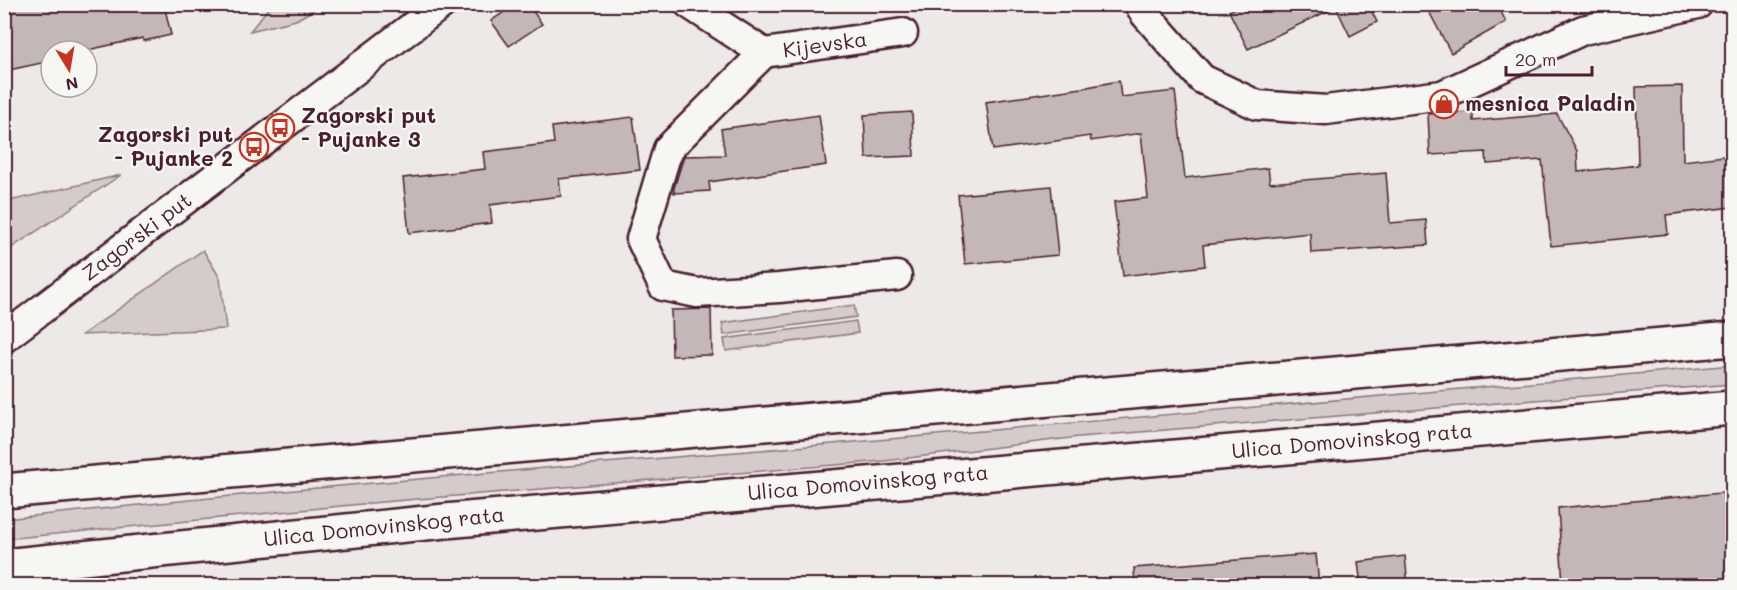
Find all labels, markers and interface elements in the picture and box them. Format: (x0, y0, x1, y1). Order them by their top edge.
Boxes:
street label: Kijevska (781, 24, 869, 63)
north arrow (39, 39, 99, 99)
scale bar (1506, 39, 1592, 77)
text: 20 m (1515, 47, 1556, 71)
text: N (64, 73, 80, 96)
shop icon: mesnica Paladin (1428, 88, 1460, 120)
place label: mesnica Paladin (1465, 89, 1635, 116)
place label: Zagorski put - Pujanke 3 (301, 101, 436, 152)
bus stop icon: Zagorski put - Pujanke 3 (264, 112, 296, 144)
place label: Zagorski put - Pujanke 2 (98, 120, 233, 171)
bus stop icon: Zagorski put - Pujanke 2 (238, 131, 270, 163)
street label: Zagorski put (76, 186, 196, 286)
street label: Ulica Domovinskog rata (1230, 416, 1473, 463)
street label: Ulica Domovinskog rata (746, 458, 989, 505)
street label: Ulica Domovinskog rata (262, 499, 505, 552)

